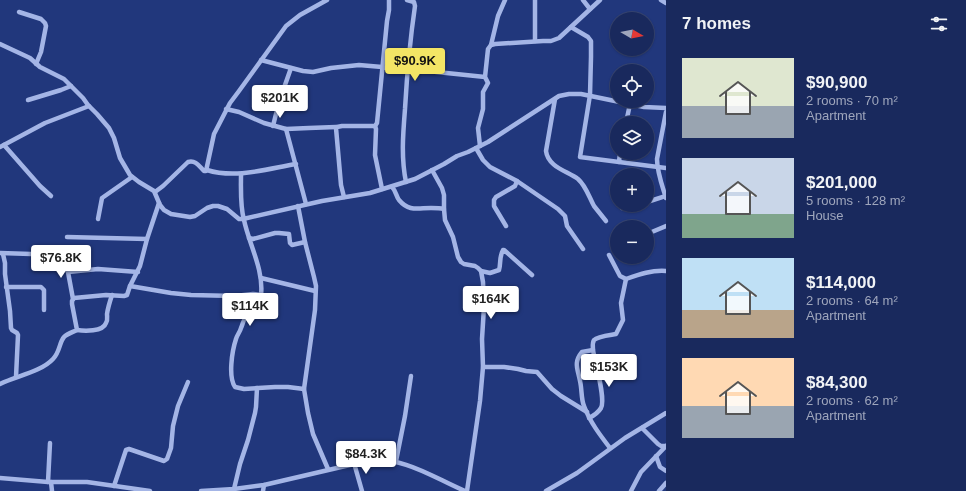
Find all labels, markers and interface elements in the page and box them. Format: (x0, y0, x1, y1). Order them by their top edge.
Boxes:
north arrow (610, 12, 654, 56)
map controls (610, 12, 654, 264)
icon: filters (928, 13, 950, 35)
text: 7 homes (682, 14, 751, 33)
pin: $90.9K (382, 48, 448, 82)
text: $90.9K (394, 53, 436, 68)
button: locate (610, 64, 654, 108)
text: $90,900 (806, 73, 867, 92)
icon: home (714, 74, 762, 122)
pin: $201K (252, 85, 308, 119)
text: $201K (261, 90, 299, 105)
text: 2 rooms · 70 m² (806, 93, 898, 108)
text: Apartment (806, 108, 866, 123)
button: layers (610, 116, 654, 160)
button: + (610, 168, 654, 212)
text: $201,000 (806, 173, 877, 192)
icon: home (714, 174, 762, 222)
text: 5 rooms · 128 m² (806, 193, 905, 208)
text: House (806, 208, 844, 223)
button: − (610, 220, 654, 264)
pin: $76.8K (28, 245, 94, 279)
text: $76.8K (40, 250, 82, 265)
text: $114,000 (806, 273, 876, 292)
icon: home (714, 274, 762, 322)
pin: $164K (463, 286, 519, 320)
text: $164K (472, 291, 510, 306)
pin: $114K (222, 293, 278, 327)
text: 2 rooms · 64 m² (806, 293, 898, 308)
text: $114K (231, 298, 269, 313)
text: Apartment (806, 308, 866, 323)
pin: $153K (581, 354, 637, 388)
text: $153K (590, 359, 628, 374)
text: $84,300 (806, 373, 867, 392)
icon: home (714, 374, 762, 422)
text: 2 rooms · 62 m² (806, 393, 898, 408)
text: Apartment (806, 408, 866, 423)
pin: $84.3K (333, 441, 399, 475)
text: $84.3K (345, 446, 387, 461)

